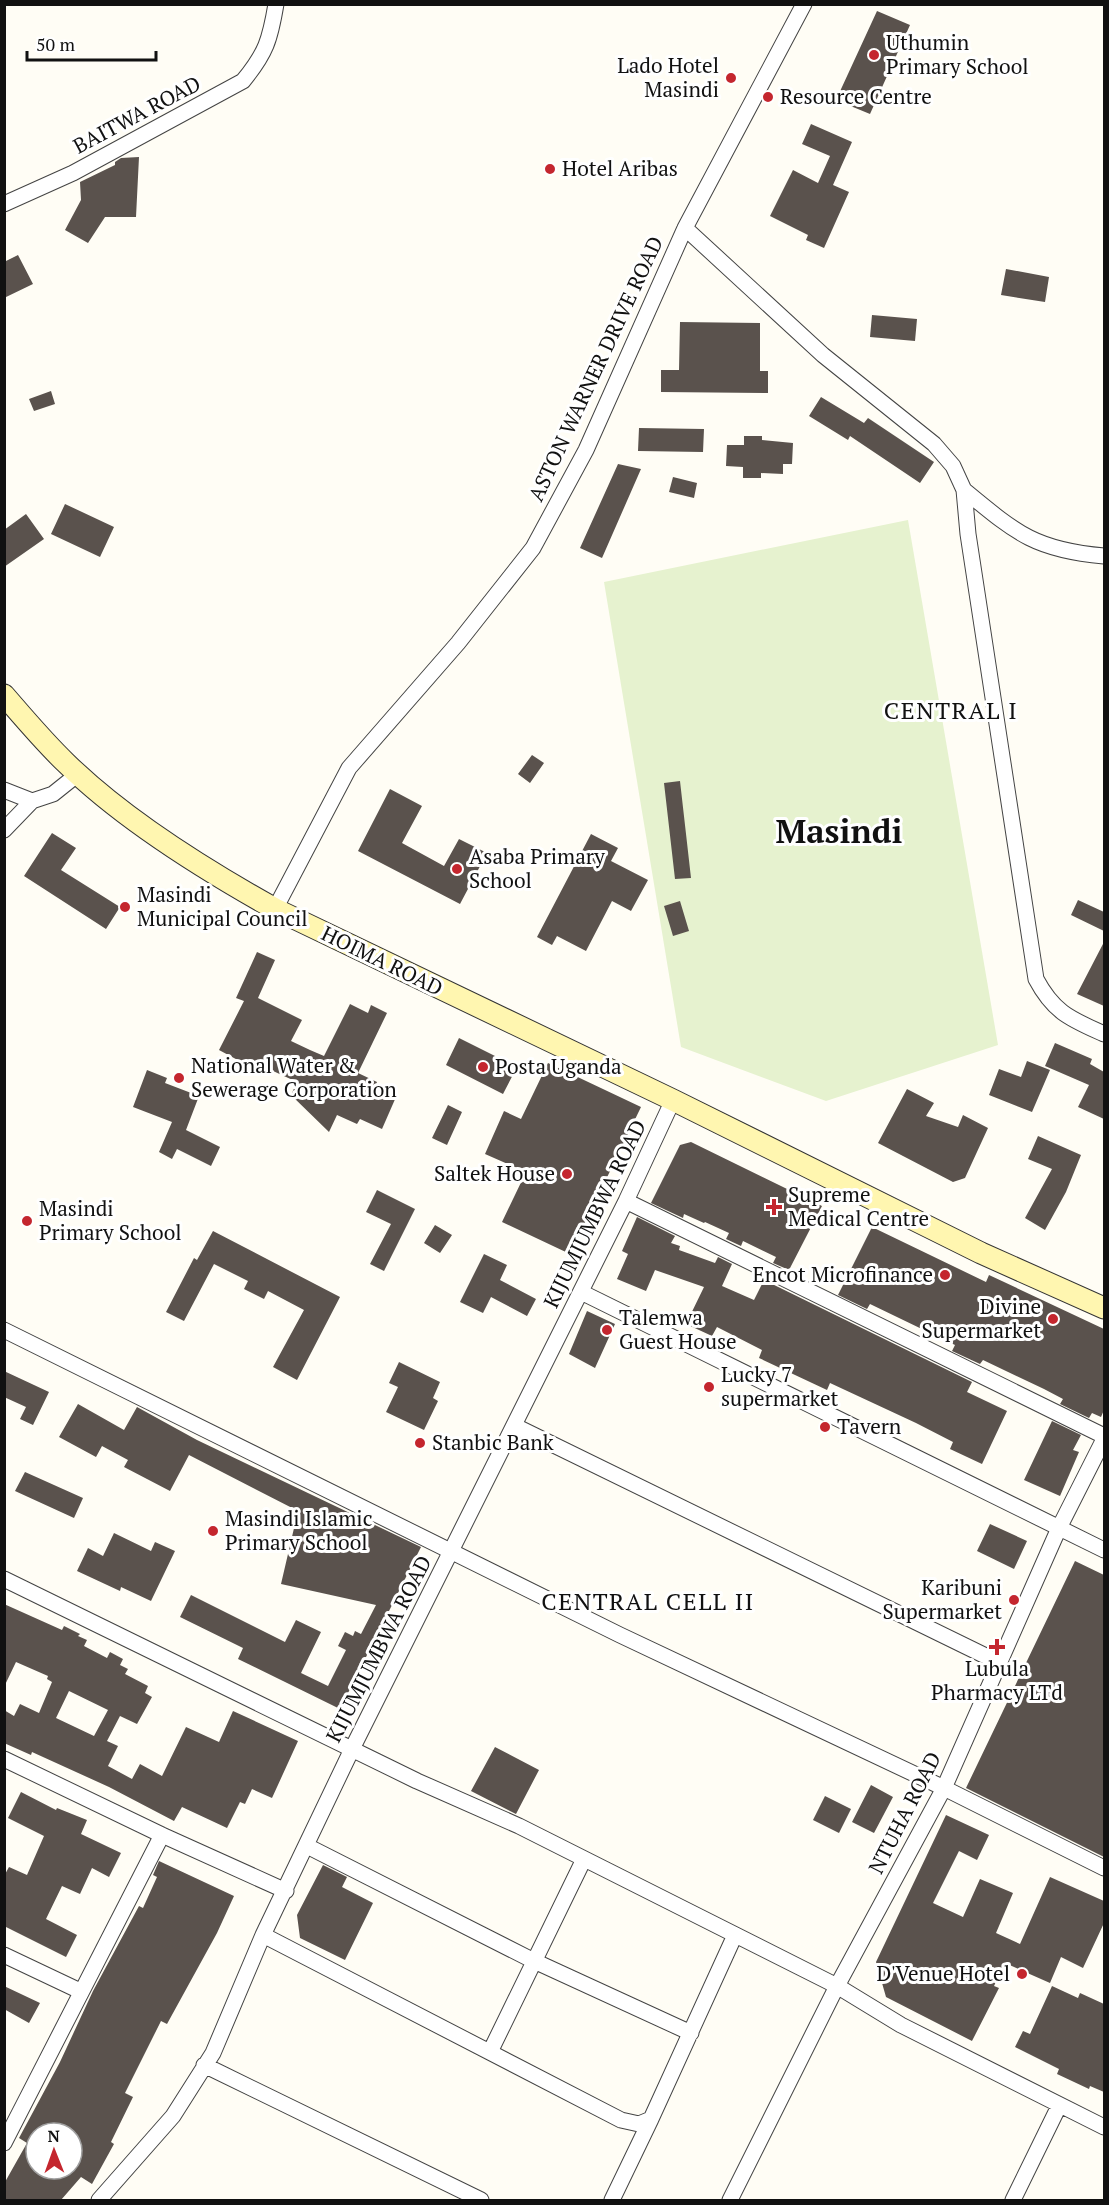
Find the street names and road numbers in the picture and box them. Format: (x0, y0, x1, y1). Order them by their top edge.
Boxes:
street label: BAITWA ROAD (68, 69, 205, 160)
street label: ASTON WARNER DRIVE ROAD (521, 232, 669, 506)
street label: HOIMA ROAD (317, 919, 448, 1002)
street label: KIJUMJUMBWA ROAD (536, 1115, 652, 1312)
street label: KIJUMJUMBWA ROAD (319, 1550, 437, 1747)
street label: NTUHA ROAD (861, 1747, 947, 1878)

